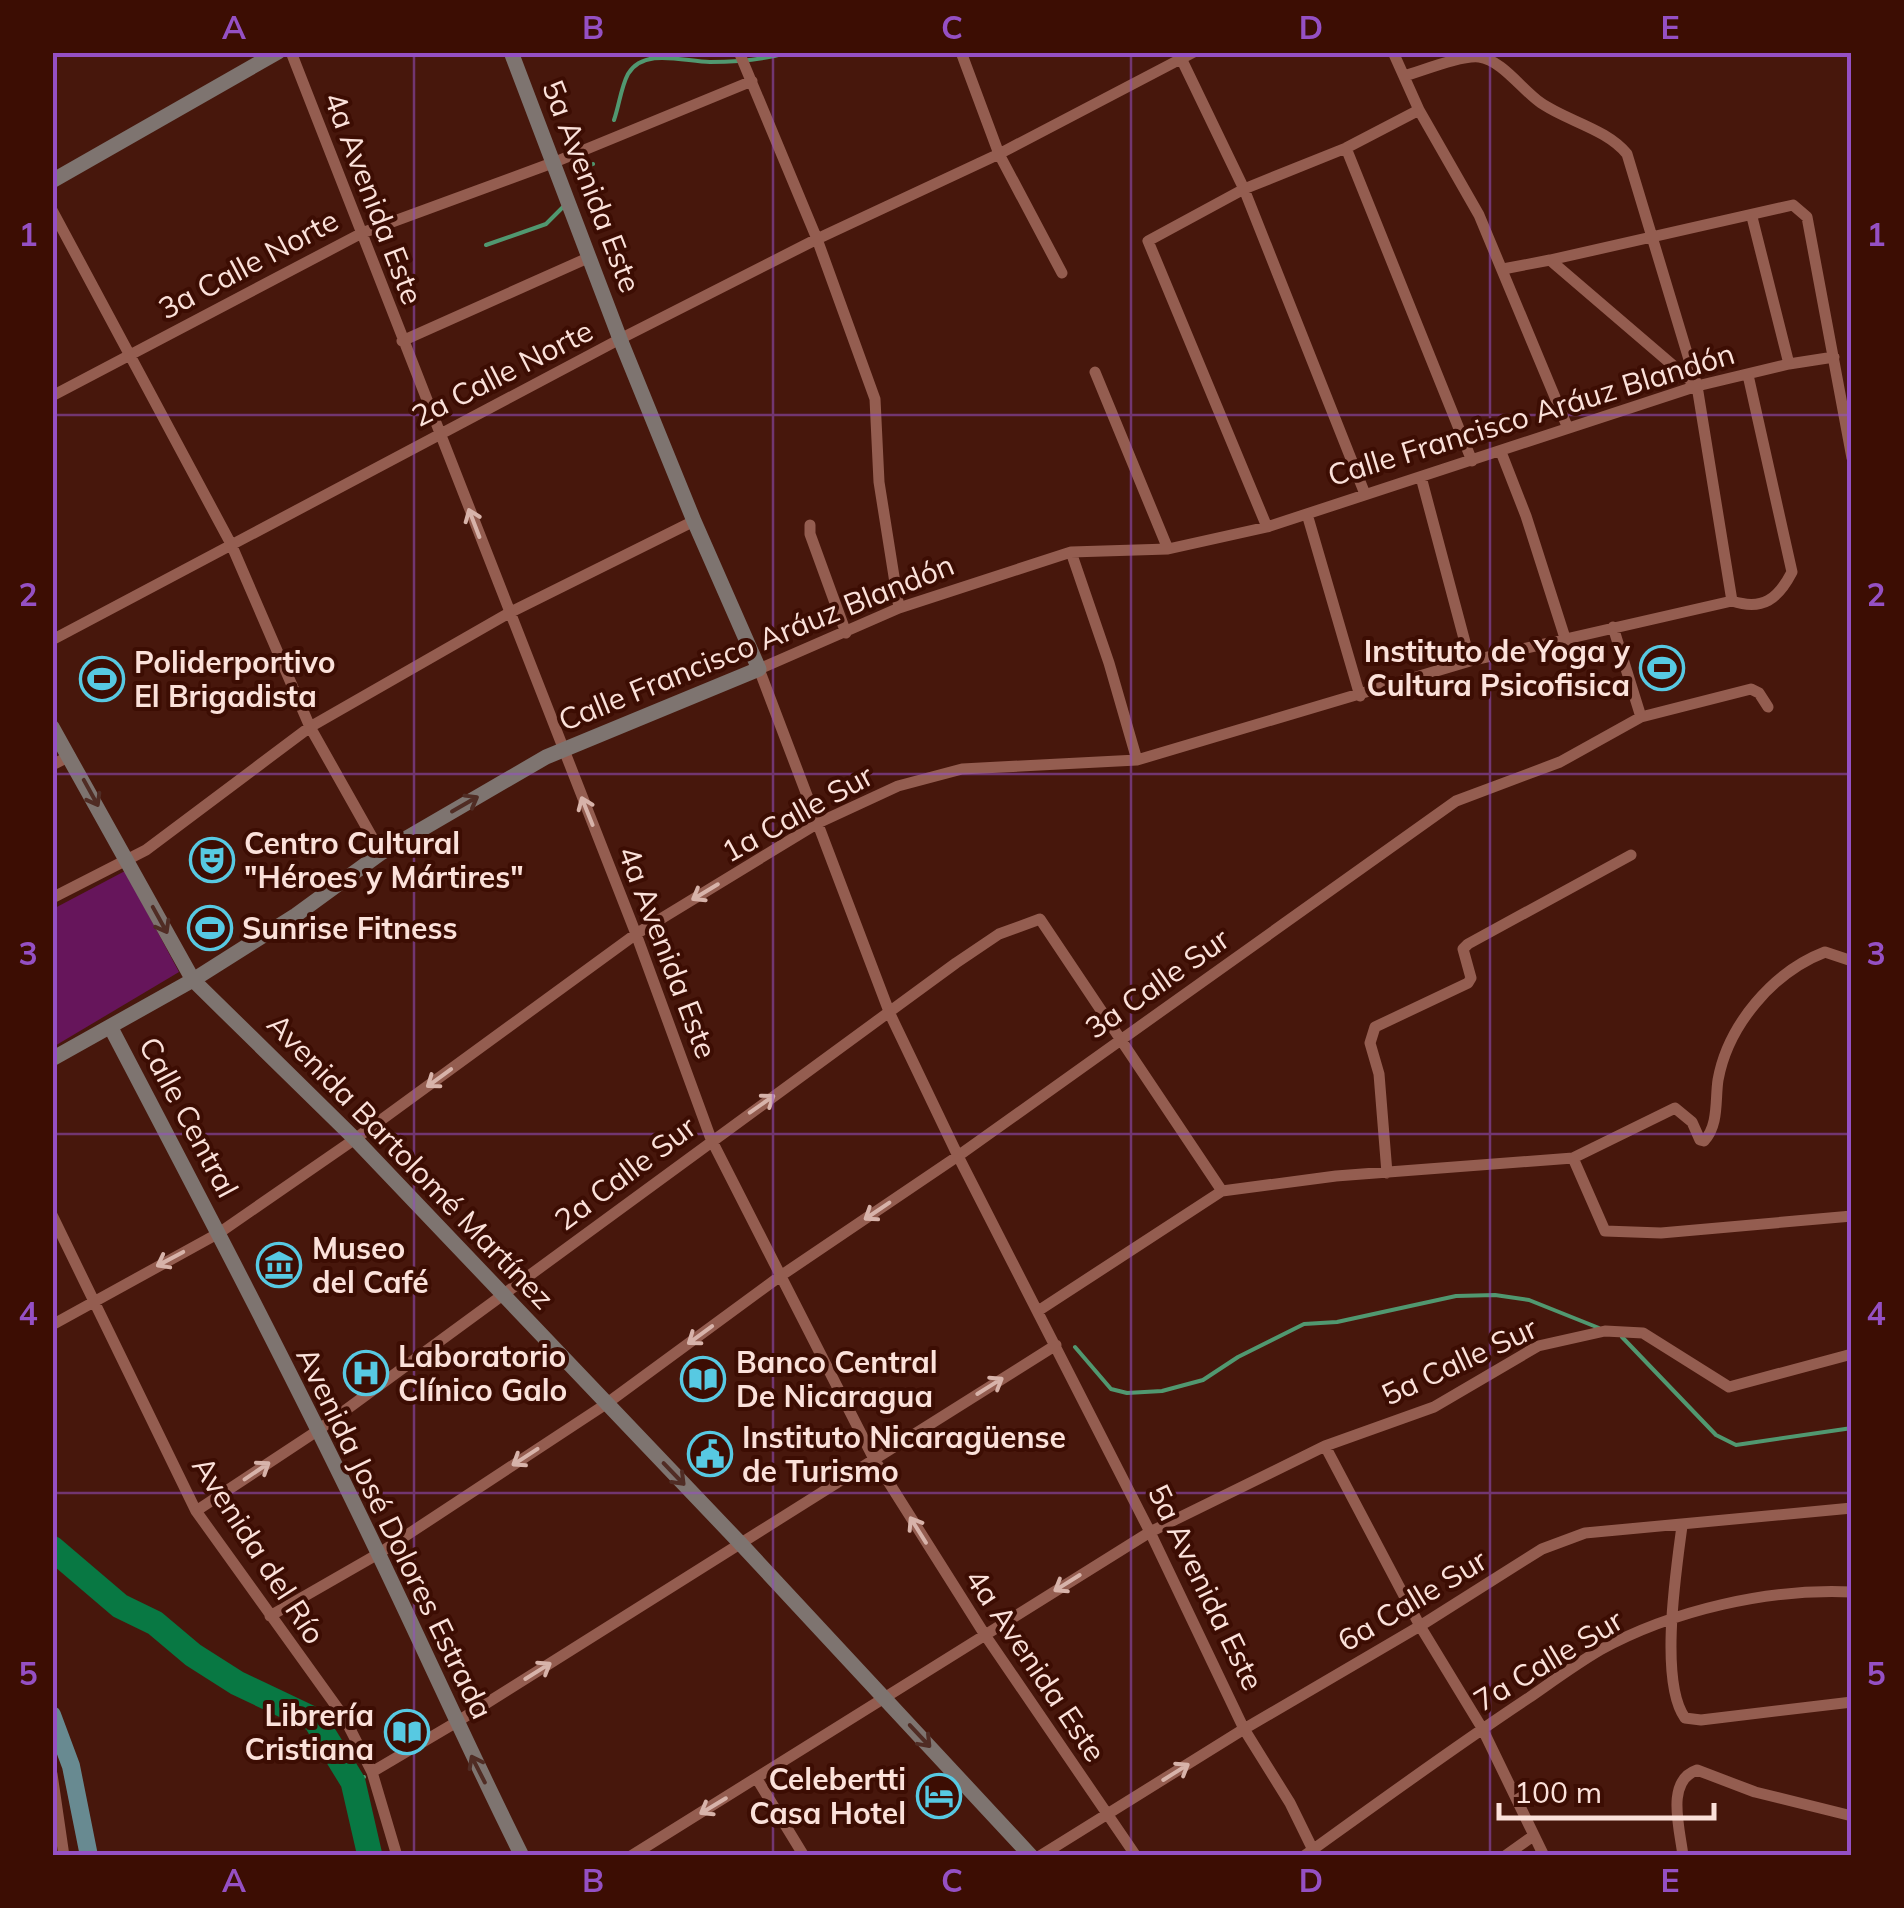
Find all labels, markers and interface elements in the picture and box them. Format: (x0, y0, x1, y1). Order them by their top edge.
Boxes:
text: A (222, 7, 246, 47)
text: B (582, 7, 604, 47)
text: C (941, 7, 963, 47)
text: D (1299, 7, 1323, 47)
text: E (1660, 7, 1680, 47)
street label: 5a Avenida Este (534, 74, 650, 298)
street label: 4a Avenida Este (316, 86, 432, 310)
street label: 3a Calle Norte (152, 201, 344, 327)
text: 1 (18, 214, 38, 254)
text: 1 (1866, 214, 1886, 254)
street label: 2a Calle Norte (405, 311, 599, 435)
street label: Calle Francisco Aráuz Blandón (1323, 334, 1739, 494)
one-way arrow (464, 508, 482, 539)
street label: Calle Francisco Aráuz Blandón (553, 545, 959, 739)
text: 2 (18, 574, 38, 614)
text: 2 (1866, 574, 1886, 614)
place label: Instituto de Yoga y Cultura Psicofisica (1364, 632, 1631, 704)
place label: Poliderportivo El Brigadista (134, 643, 335, 715)
sports icon: Instituto de Yoga y Cultura Psicofisica (1639, 645, 1685, 691)
sports icon: Poliderportivo El Brigadista (79, 656, 125, 702)
street label: 1a Calle Sur (715, 756, 879, 870)
one-way arrow (81, 778, 101, 807)
one-way arrow (450, 794, 479, 814)
one-way arrow (577, 796, 595, 827)
place label: Centro Cultural "Héroes y Mártires" (244, 824, 524, 896)
theatre icon: Centro Cultural "Héroes y Mártires" (189, 837, 235, 883)
street label: 4a Avenida Este (610, 840, 726, 1064)
one-way arrow (691, 882, 720, 902)
one-way arrow (150, 905, 170, 934)
sports icon: Sunrise Fitness (187, 905, 233, 951)
place label: Sunrise Fitness (242, 909, 458, 947)
street label: 3a Calle Sur (1078, 919, 1236, 1047)
text: 3 (18, 933, 38, 973)
text: 3 (1866, 933, 1886, 973)
street label: Avenida Bartolomé Martínez (260, 1005, 562, 1317)
street label: Calle Central (131, 1030, 247, 1204)
one-way arrow (426, 1067, 453, 1088)
one-way arrow (747, 1094, 775, 1115)
street label: 2a Calle Sur (547, 1107, 703, 1238)
one-way arrow (864, 1200, 892, 1221)
place label: Museo del Café (312, 1229, 429, 1301)
museum icon: Museo del Café (256, 1242, 302, 1288)
one-way arrow (155, 1250, 185, 1270)
text: 4 (18, 1293, 38, 1333)
text: 4 (1866, 1293, 1886, 1333)
street label: 5a Calle Sur (1375, 1308, 1543, 1414)
one-way arrow (687, 1324, 714, 1345)
place label: Laboratorio Clínico Galo (398, 1337, 567, 1409)
street label: Avenida José Dolores Estrada (288, 1341, 502, 1725)
place label: Banco Central De Nicaragua (736, 1343, 938, 1415)
hospital icon: Laboratorio Clínico Galo (343, 1350, 389, 1396)
library icon: Banco Central De Nicaragua (680, 1356, 726, 1402)
one-way arrow (976, 1376, 1004, 1396)
place label: Instituto Nicaragüense de Turismo (742, 1418, 1066, 1490)
public building icon: Instituto Nicaragüense de Turismo (687, 1431, 733, 1477)
one-way arrow (511, 1447, 539, 1468)
street label: Avenida del Río (184, 1449, 334, 1651)
one-way arrow (242, 1461, 270, 1482)
one-way arrow (661, 1462, 685, 1486)
street label: 5a Avenida Este (1140, 1478, 1272, 1696)
one-way arrow (908, 1516, 928, 1545)
street label: 6a Calle Sur (1331, 1541, 1494, 1659)
street label: 4a Avenida Este (957, 1561, 1115, 1769)
one-way arrow (1054, 1573, 1082, 1593)
street label: 7a Calle Sur (1467, 1601, 1630, 1719)
text: 5 (18, 1653, 38, 1693)
text: 5 (1866, 1653, 1886, 1693)
one-way arrow (523, 1661, 551, 1681)
place label: Librería Cristiana (244, 1696, 374, 1768)
library icon: Librería Cristiana (384, 1709, 430, 1755)
one-way arrow (908, 1724, 932, 1748)
one-way arrow (468, 1754, 487, 1784)
scale bar (1499, 1758, 1714, 1820)
place label: Celebertti Casa Hotel (749, 1760, 906, 1832)
one-way arrow (1161, 1762, 1190, 1783)
hotel icon: Celebertti Casa Hotel (916, 1773, 962, 1819)
text: 100 m (1514, 1773, 1602, 1811)
one-way arrow (699, 1796, 728, 1816)
text: A (222, 1860, 246, 1900)
text: B (582, 1860, 604, 1900)
text: C (941, 1860, 963, 1900)
text: D (1299, 1860, 1323, 1900)
text: E (1660, 1860, 1680, 1900)

